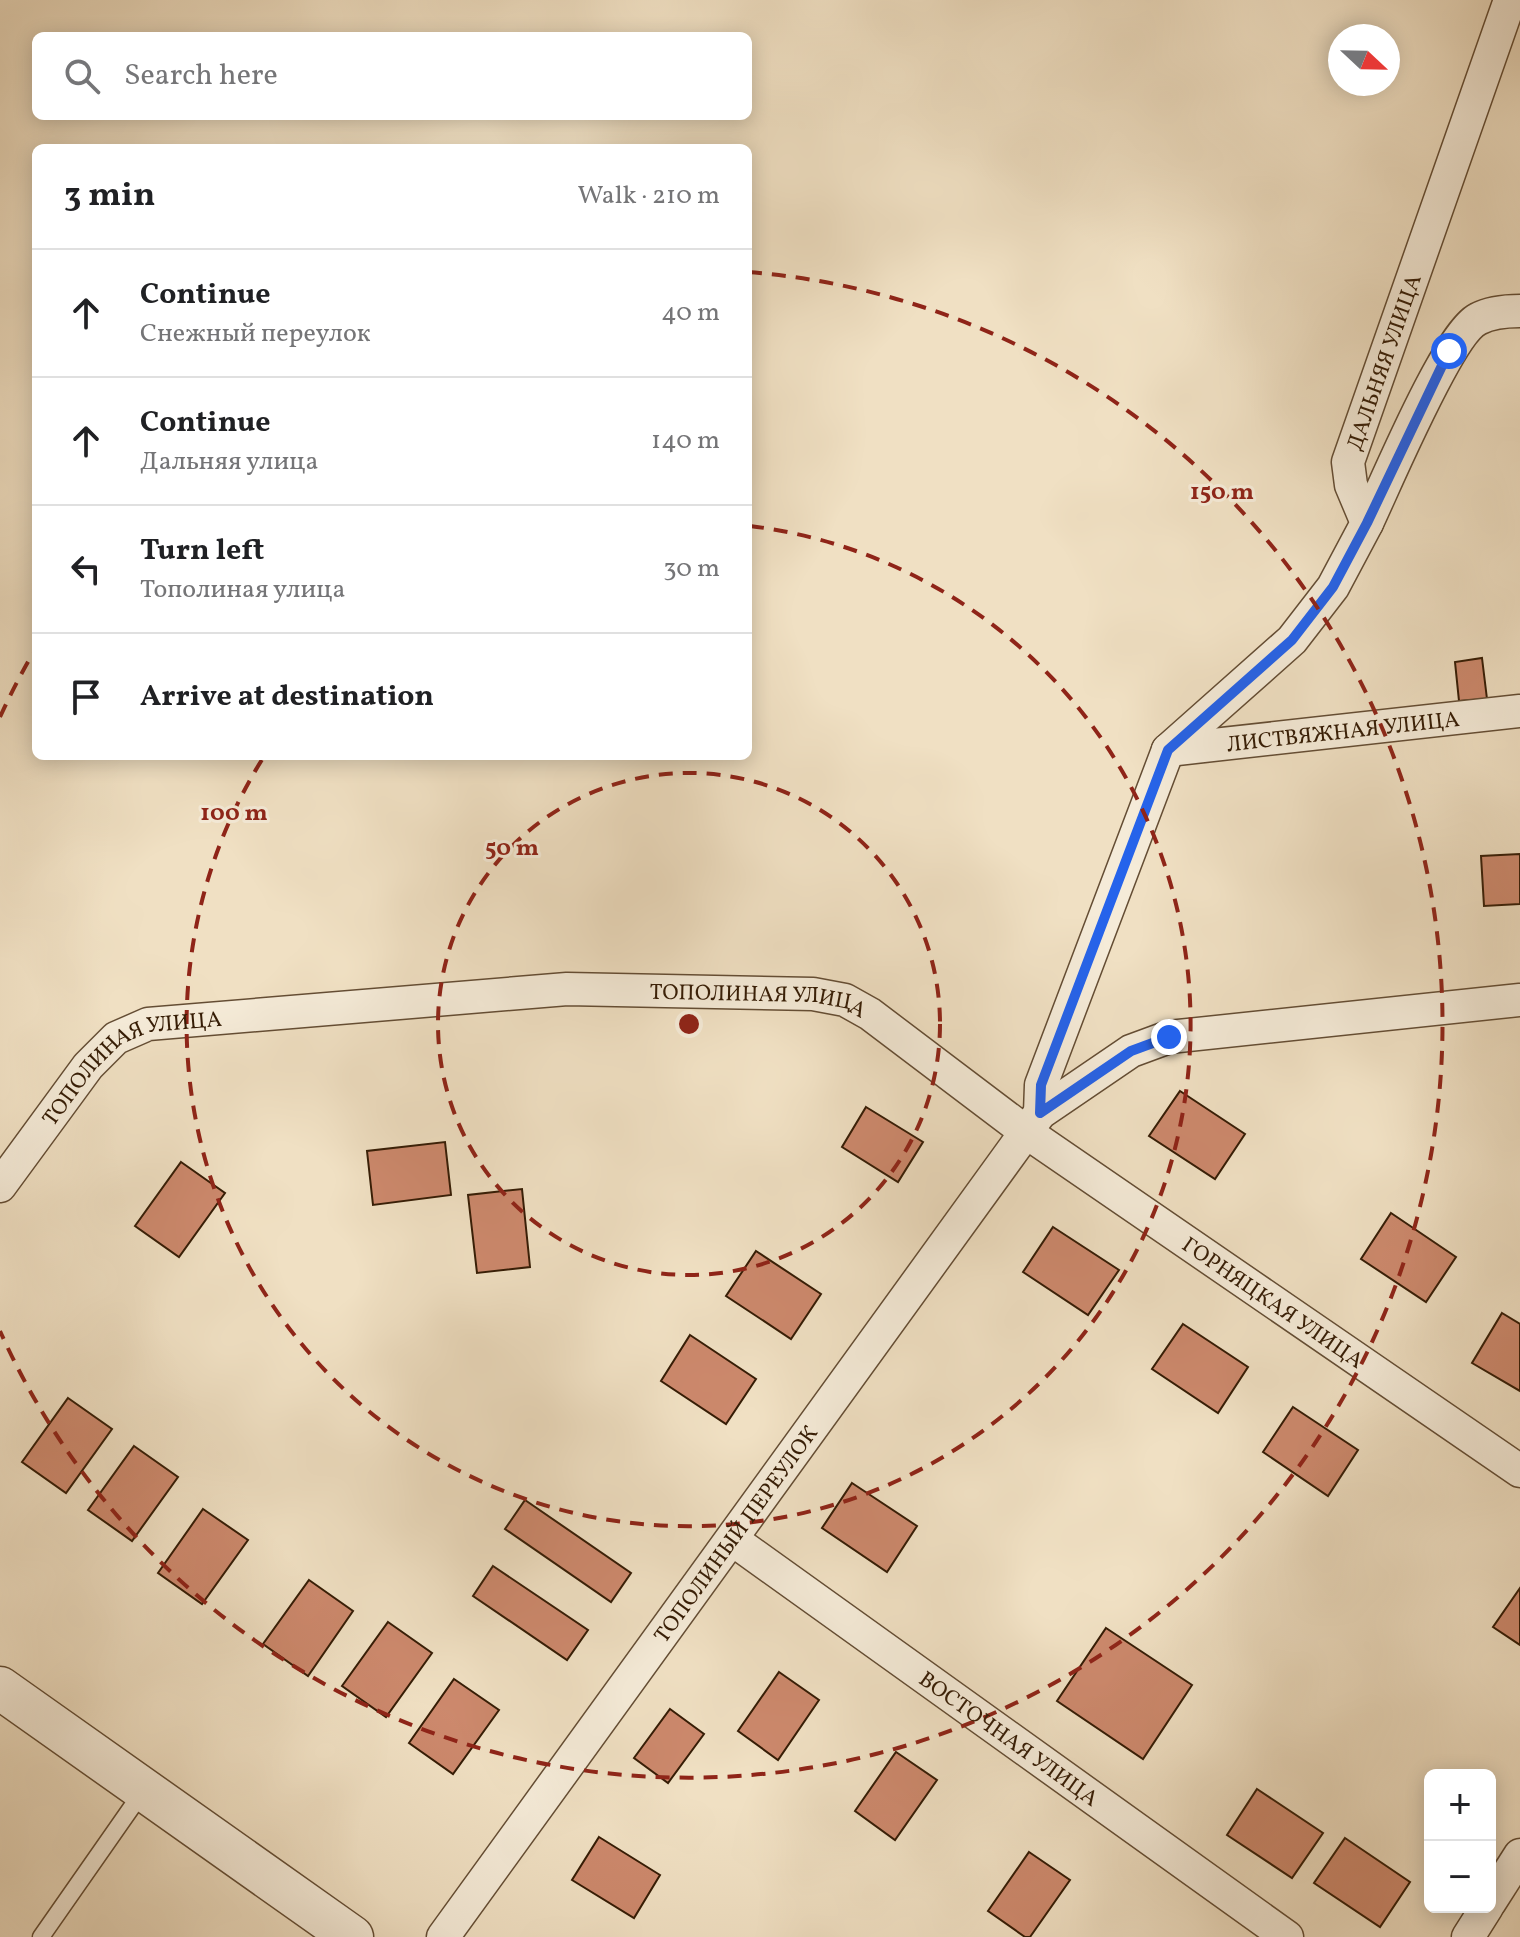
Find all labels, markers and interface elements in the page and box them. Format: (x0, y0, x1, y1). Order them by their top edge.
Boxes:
north arrow (1328, 24, 1400, 96)
search box (32, 32, 752, 120)
icon: search (60, 54, 104, 98)
text: Search here (124, 55, 278, 97)
text: 3 min (64, 173, 155, 220)
text: Walk · 210 m (577, 178, 720, 214)
street label: ДАЛЬНЯЯ УЛИЦА (1340, 270, 1431, 455)
text: Continue (140, 274, 271, 316)
icon: ahead (64, 291, 108, 335)
text: 40 m (661, 295, 720, 331)
text: Снежный переулок (140, 316, 371, 352)
route start (1431, 333, 1467, 369)
text: Continue (140, 402, 271, 444)
icon: ahead (64, 419, 108, 463)
text: 140 m (651, 423, 720, 459)
text: Дальняя улица (140, 444, 318, 480)
text: 150 m (1190, 476, 1254, 510)
text: Turn left (140, 530, 264, 572)
icon: left (64, 547, 108, 591)
text: 30 m (663, 551, 720, 587)
text: Тополиная улица (140, 572, 345, 608)
icon: arrive (64, 675, 108, 719)
text: Arrive at destination (140, 676, 434, 718)
street label: ЛИСТВЯЖНАЯ УЛИЦА (1225, 705, 1461, 761)
text: 100 m (200, 797, 268, 831)
text: 50 m (485, 832, 539, 866)
street label: ТОПОЛИНАЯ УЛИЦА (649, 978, 871, 1027)
street label: ТОПОЛИНАЯ УЛИЦА (36, 1005, 223, 1133)
centre of rings (675, 1010, 703, 1038)
route end (1151, 1019, 1187, 1055)
street label: ГОРНЯЦКАЯ УЛИЦА (1175, 1230, 1369, 1377)
street label: ТОПОЛИНЫЙ ПЕРЕУЛОК (648, 1420, 826, 1650)
street label: ВОСТОЧНАЯ УЛИЦА (912, 1665, 1104, 1815)
map controls (1424, 1769, 1496, 1913)
button: + (1424, 1769, 1496, 1841)
button: − (1424, 1841, 1496, 1913)

